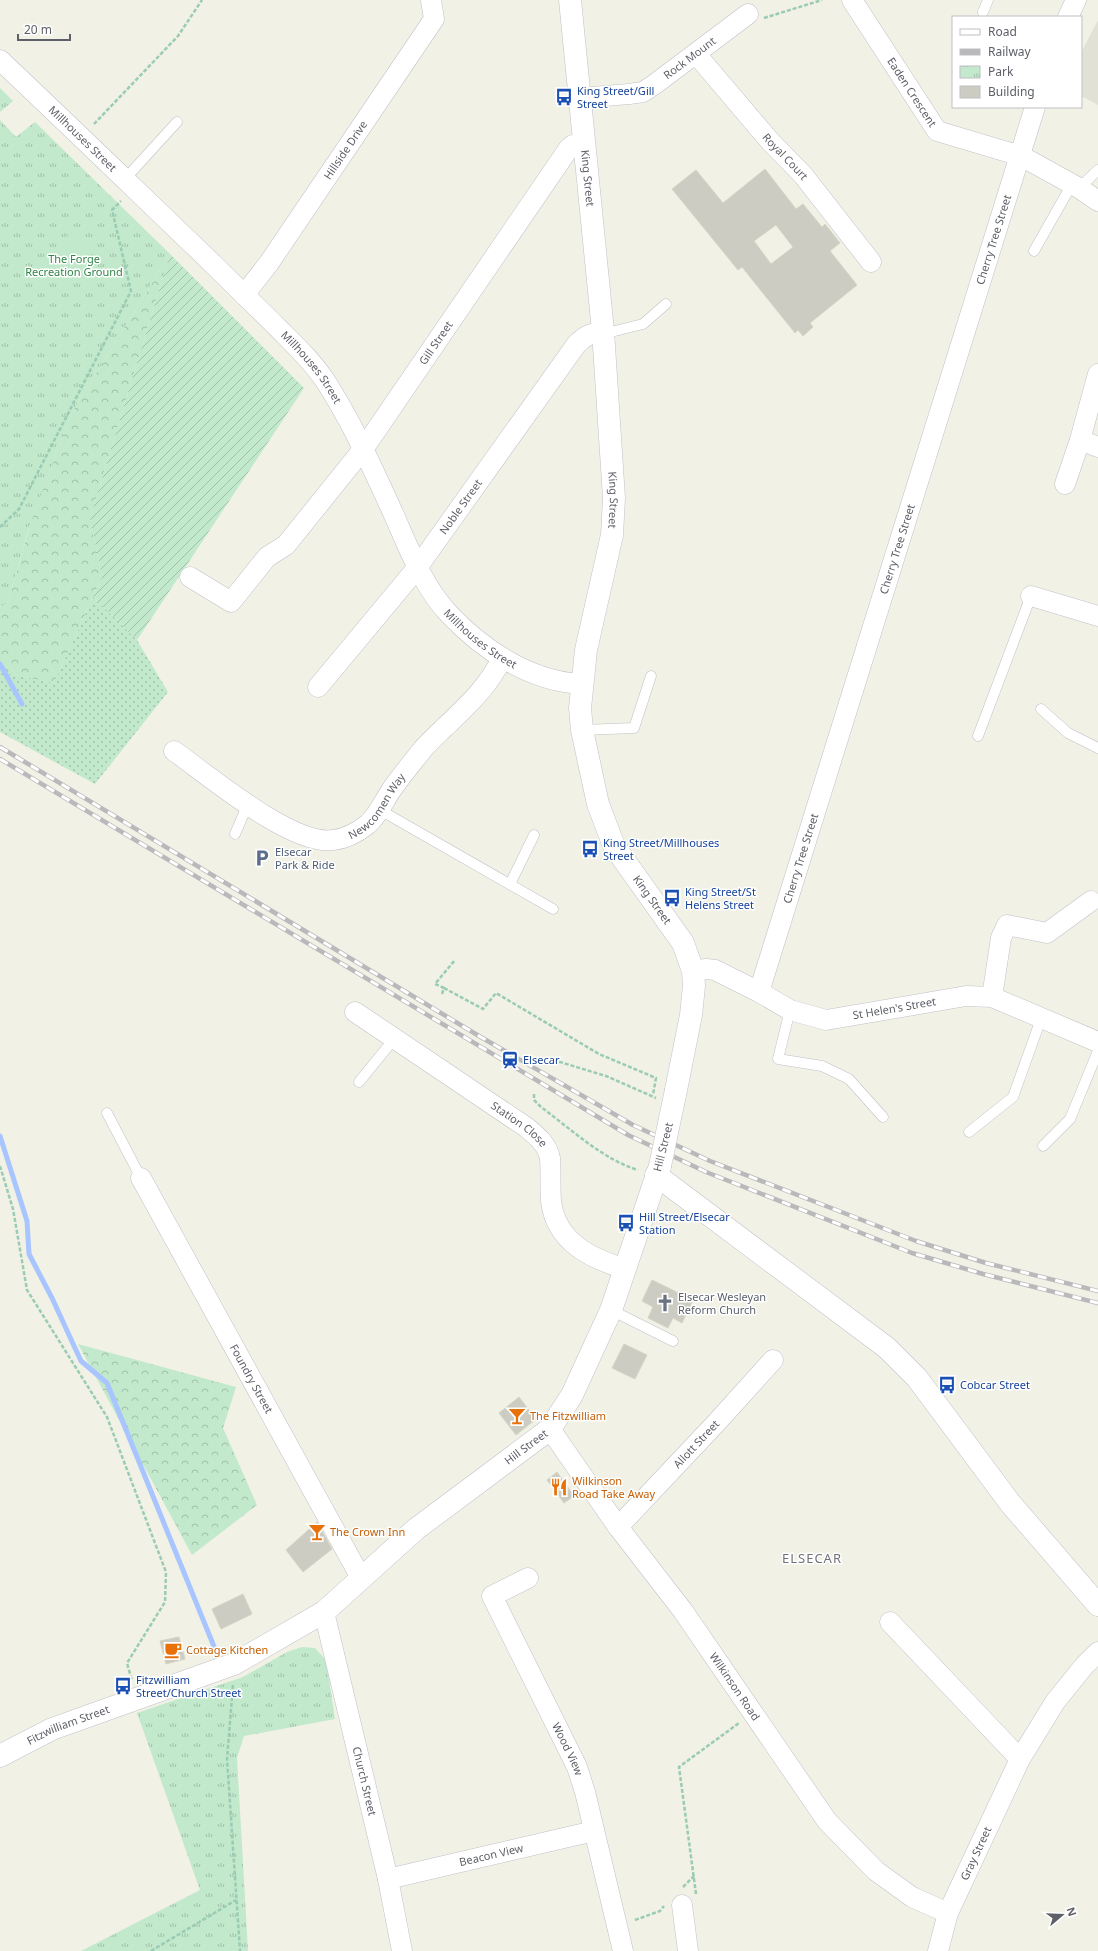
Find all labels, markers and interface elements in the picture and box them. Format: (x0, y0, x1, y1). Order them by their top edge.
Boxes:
scale bar (18, 16, 70, 42)
legend (952, 16, 1082, 108)
text: 20 m (24, 21, 52, 38)
text: Road (988, 23, 1017, 40)
street label: Rock Mount (660, 33, 718, 82)
text: Railway (988, 43, 1032, 60)
street label: Eaden Crescent (884, 54, 940, 130)
text: Park (988, 63, 1014, 80)
place label: King Street/Gill Street (577, 83, 654, 111)
text: Building (988, 83, 1035, 100)
bus stop icon: King Street/Gill Street (554, 87, 574, 107)
street label: Millhouses Street (46, 102, 120, 175)
street label: Hillside Drive (320, 117, 370, 182)
street label: Royal Court (759, 130, 812, 183)
street label: King Street (578, 149, 599, 207)
street label: Cherry Tree Street (972, 193, 1014, 286)
park label: The Forge Recreation Ground (25, 251, 123, 279)
street label: Gill Street (415, 318, 456, 367)
street label: Millhouses Street (278, 327, 345, 406)
street label: King Street (605, 471, 622, 529)
street label: Noble Street (435, 476, 485, 537)
street label: Cherry Tree Street (876, 502, 918, 596)
street label: Millhouses Street (441, 605, 520, 672)
street label: Newcomen Way (345, 769, 408, 842)
street label: Cherry Tree Street (779, 811, 821, 905)
place label: King Street/Millhouses Street (603, 835, 719, 863)
bus stop icon: King Street/Millhouses Street (580, 839, 600, 859)
place label: Elsecar Park & Ride (275, 844, 335, 872)
parking icon: Elsecar Park & Ride (252, 848, 272, 868)
street label: King Street (630, 872, 675, 927)
place label: King Street/St Helens Street (685, 884, 756, 912)
bus stop icon: King Street/St Helens Street (662, 888, 682, 908)
street label: St Helen's Street (852, 993, 937, 1022)
station icon: Elsecar (500, 1050, 520, 1070)
place label: Elsecar (523, 1052, 560, 1067)
street label: Station Close (488, 1098, 551, 1150)
street label: Hill Street (649, 1121, 676, 1173)
place label: Hill Street/Elsecar Station (639, 1209, 730, 1237)
bus stop icon: Hill Street/Elsecar Station (616, 1213, 636, 1233)
place label: Elsecar Wesleyan Reform Church (678, 1289, 766, 1317)
church icon: Elsecar Wesleyan Reform Church (655, 1293, 675, 1313)
street label: Foundry Street (227, 1341, 277, 1416)
bus stop icon: Cobcar Street (937, 1375, 957, 1395)
place label: Cobcar Street (960, 1377, 1030, 1392)
bar icon: The Fitzwilliam (507, 1406, 527, 1426)
place label: The Fitzwilliam (530, 1408, 606, 1423)
street label: Allott Street (669, 1416, 722, 1471)
street label: Hill Street (501, 1425, 550, 1468)
place label: Wilkinson Road Take Away (572, 1473, 655, 1501)
restaurant icon: Wilkinson Road Take Away (549, 1477, 569, 1497)
bar icon: The Crown Inn (307, 1522, 327, 1542)
place label: The Crown Inn (330, 1524, 405, 1539)
district label: ELSECAR (782, 1549, 842, 1567)
cafe icon: Cottage Kitchen (163, 1640, 183, 1660)
place label: Cottage Kitchen (186, 1642, 268, 1657)
street label: Wilkinson Road (706, 1649, 764, 1723)
place label: Fitzwilliam Street/Church Street (136, 1672, 241, 1700)
bus stop icon: Fitzwilliam Street/Church Street (113, 1676, 133, 1696)
street label: Fitzwilliam Street (24, 1701, 111, 1748)
street label: Wood View (549, 1720, 587, 1777)
street label: Church Street (350, 1745, 381, 1817)
street label: Gray Street (956, 1824, 994, 1883)
street label: Beacon View (458, 1840, 525, 1869)
north arrow (1042, 1895, 1082, 1935)
text: N (1063, 1905, 1080, 1918)

